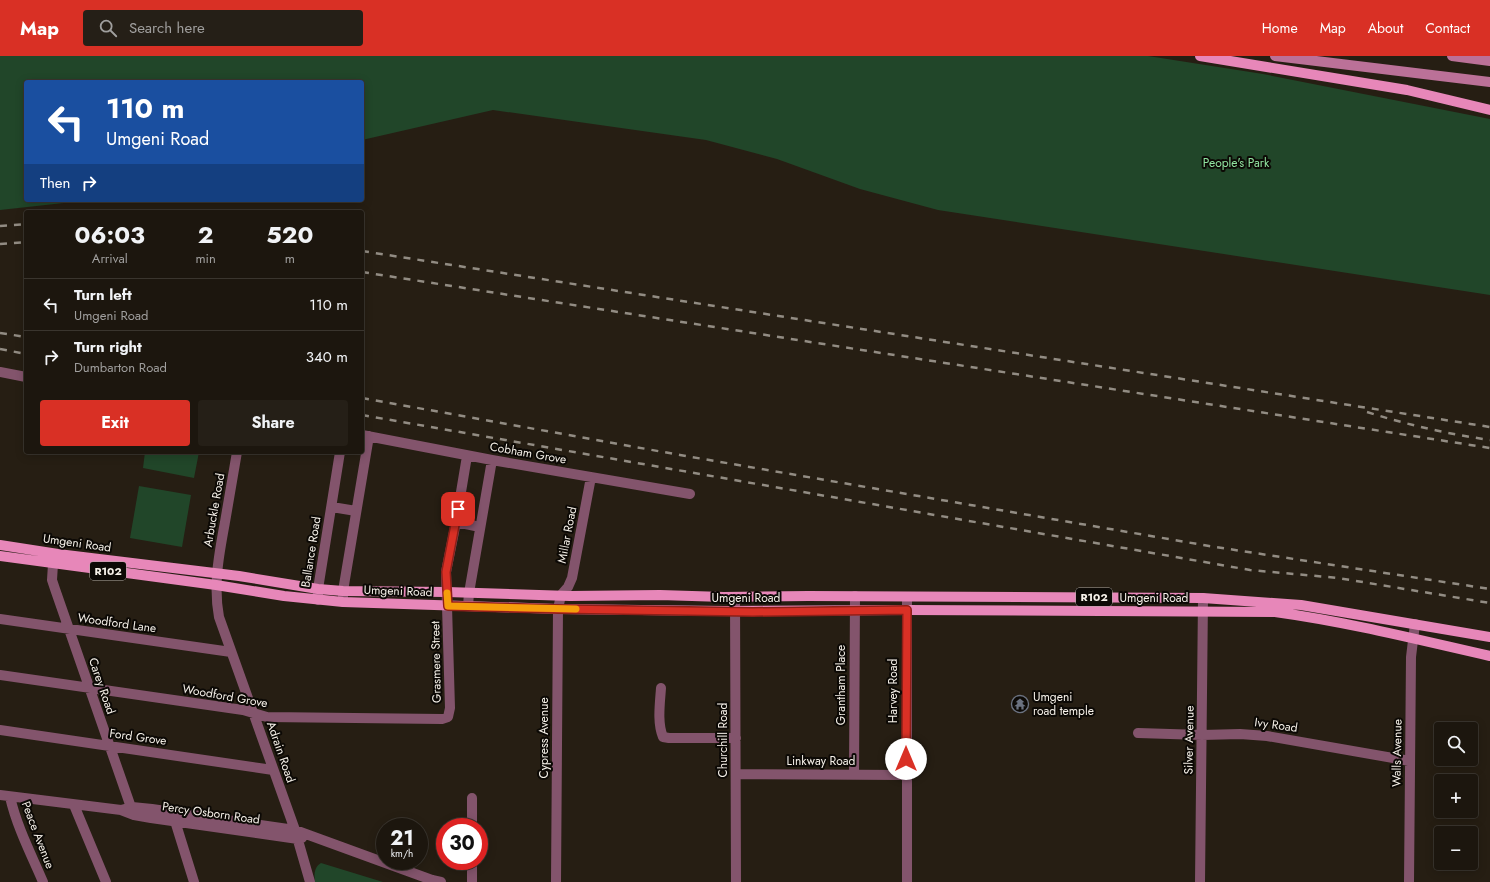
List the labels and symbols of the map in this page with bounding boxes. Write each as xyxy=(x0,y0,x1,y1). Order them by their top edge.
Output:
park label: People's Park xyxy=(1203,154,1270,172)
street label: Cobham Grove xyxy=(488,437,568,469)
street label: Arbuckle Road xyxy=(199,472,229,548)
pin xyxy=(441,492,475,526)
street label: Millar Road xyxy=(553,505,581,565)
street label: Ballance Road xyxy=(297,515,325,589)
street label: Umgeni Road xyxy=(42,529,112,557)
road number: R102 xyxy=(90,562,126,580)
street label: Umgeni Road xyxy=(363,581,433,601)
road number: R102 xyxy=(1076,588,1112,606)
street label: Umgeni Road xyxy=(712,589,780,607)
street label: Umgeni Road xyxy=(1120,589,1188,607)
street label: Woodford Lane xyxy=(77,609,157,637)
street label: Grasmere Street xyxy=(426,621,446,703)
street label: Grantham Place xyxy=(832,645,850,725)
street label: Carey Road xyxy=(84,655,120,717)
street label: Harvey Road xyxy=(884,659,902,723)
street label: Woodford Grove xyxy=(181,680,269,712)
place label: Umgeni road temple xyxy=(1033,688,1094,720)
temple icon: Umgeni road temple xyxy=(1010,694,1030,714)
street label: Cypress Avenue xyxy=(535,697,553,779)
street label: Churchill Road xyxy=(714,703,732,777)
street label: Silver Avenue xyxy=(1179,705,1199,775)
street label: Ivy Road xyxy=(1253,713,1299,737)
street label: Adrain Road xyxy=(262,719,300,785)
street label: Walls Avenue xyxy=(1387,719,1407,787)
street label: Ford Grove xyxy=(108,724,168,750)
position arrow xyxy=(885,738,927,780)
street label: Linkway Road xyxy=(787,752,855,770)
street label: Percy Osborn Road xyxy=(161,797,261,829)
street label: Peace Avenue xyxy=(17,799,59,871)
speed limit sign: 30 xyxy=(436,818,488,870)

